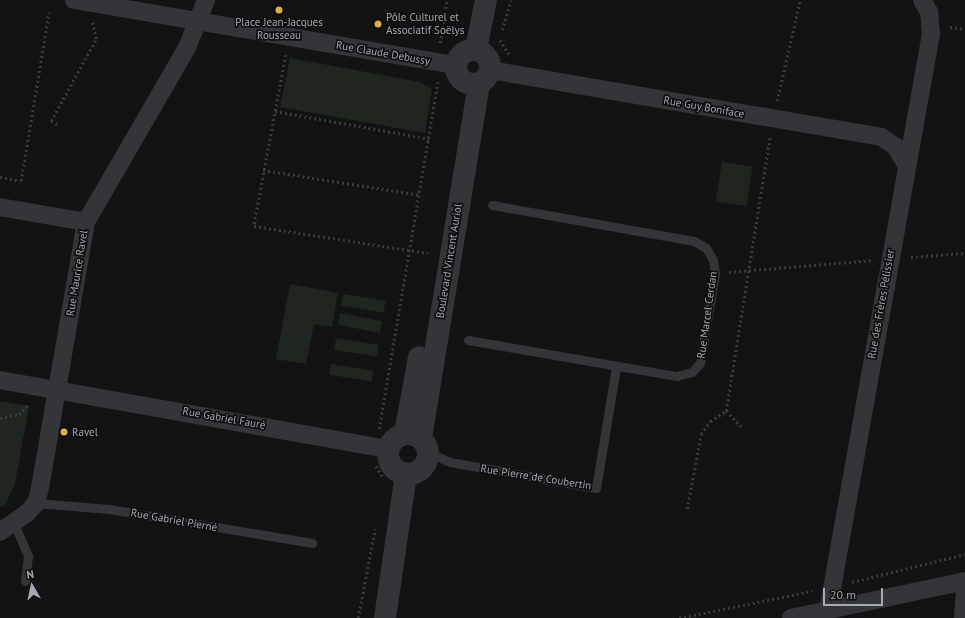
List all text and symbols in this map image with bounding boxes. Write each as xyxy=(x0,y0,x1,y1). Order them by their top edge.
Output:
marker: Place Jean-Jacques Rousseau xyxy=(274,5,284,15)
place label: Pôle Culturel et Associatif Soëlys xyxy=(386,11,464,37)
place label: Place Jean-Jacques Rousseau xyxy=(235,16,323,42)
marker: Pôle Culturel et Associatif Soëlys xyxy=(373,19,383,29)
street label: Rue Claude Debussy xyxy=(335,38,431,68)
street label: Rue Guy Boniface xyxy=(662,93,746,121)
street label: Boulevard Vincent Auriol xyxy=(433,202,465,320)
street label: Rue Maurice Ravel xyxy=(64,229,90,317)
street label: Rue des Frères Pélissier xyxy=(865,248,897,360)
street label: Rue Marcel Cerdan xyxy=(694,271,720,359)
street label: Rue Gabriel Fauré xyxy=(182,404,266,432)
place label: Ravel xyxy=(72,425,98,439)
marker: Ravel xyxy=(59,427,69,437)
street label: Rue Pierre de Coubertin xyxy=(480,462,592,492)
street label: Rue Gabriel Pierné xyxy=(130,506,218,534)
north arrow xyxy=(12,566,52,606)
text: N xyxy=(25,567,35,582)
scale bar xyxy=(825,580,885,606)
text: 20 m xyxy=(830,587,856,602)

